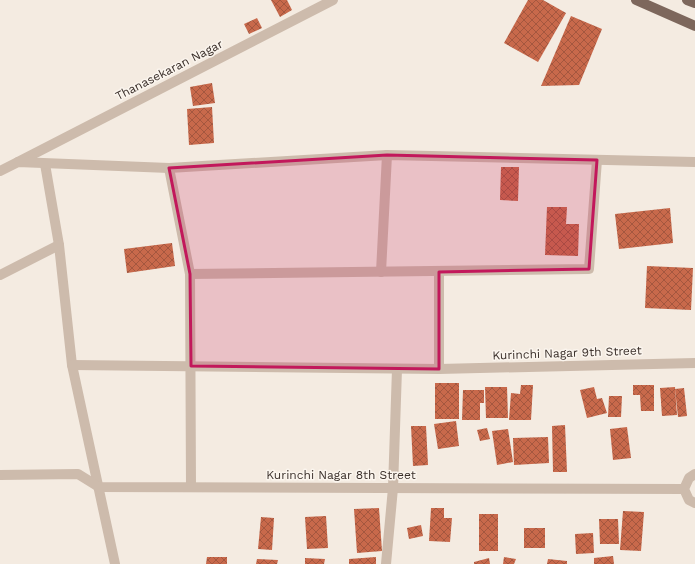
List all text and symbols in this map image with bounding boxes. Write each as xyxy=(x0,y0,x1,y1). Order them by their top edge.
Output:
street label: Thanasekaran Nagar xyxy=(113,37,225,103)
street label: Kurinchi Nagar 9th Street xyxy=(492,343,642,363)
street label: Kurinchi Nagar 8th Street xyxy=(266,468,416,482)

